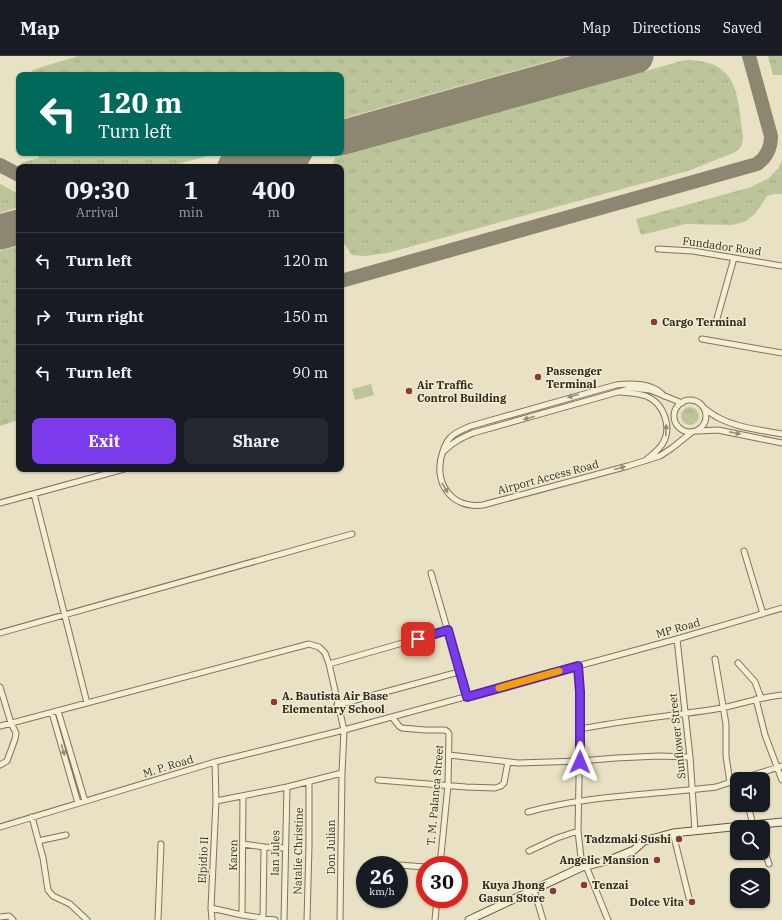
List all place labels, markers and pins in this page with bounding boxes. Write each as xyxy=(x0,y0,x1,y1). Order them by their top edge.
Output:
place label: Cargo Terminal xyxy=(662,315,747,329)
marker: Cargo Terminal xyxy=(649,317,659,327)
place label: Passenger Terminal xyxy=(546,364,603,391)
marker: Passenger Terminal xyxy=(533,372,543,382)
place label: Air Traffic Control Building xyxy=(417,378,507,405)
marker: Air Traffic Control Building xyxy=(404,386,414,396)
pin xyxy=(401,622,435,656)
place label: A. Bautista Air Base Elementary School xyxy=(282,689,388,716)
marker: A. Bautista Air Base Elementary School xyxy=(269,697,279,707)
place label: Tadzmaki Sushi xyxy=(584,832,671,846)
marker: Tadzmaki Sushi xyxy=(674,834,684,844)
place label: Angelic Mansion xyxy=(560,853,649,867)
marker: Angelic Mansion xyxy=(652,855,662,865)
place label: Kuya Jhong Gasun Store xyxy=(478,878,546,905)
place label: Tenzai xyxy=(592,878,629,892)
marker: Tenzai xyxy=(579,880,589,890)
marker: Kuya Jhong Gasun Store xyxy=(548,886,558,896)
place label: Dolce Vita xyxy=(630,895,684,909)
marker: Dolce Vita xyxy=(687,897,697,907)

